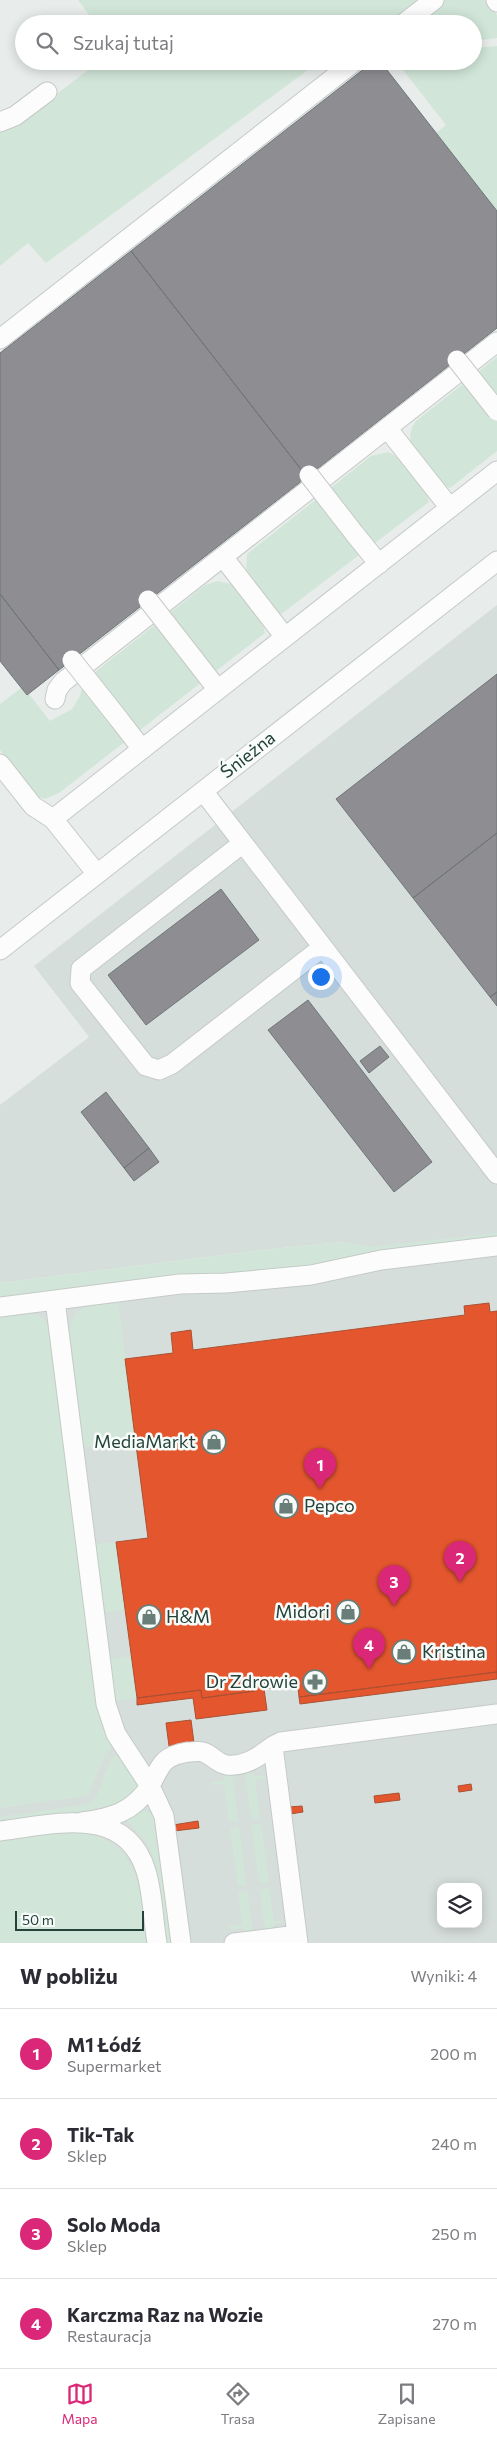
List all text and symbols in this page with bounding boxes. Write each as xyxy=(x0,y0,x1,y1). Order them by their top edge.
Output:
search box xyxy=(15,15,482,70)
icon: search xyxy=(33,29,61,57)
text: Szukaj tutaj xyxy=(73,31,174,54)
street label: Śnieżna xyxy=(216,726,279,782)
your location xyxy=(308,964,334,990)
shop icon: MediaMarkt xyxy=(201,1429,227,1455)
place label: MediaMarkt xyxy=(94,1430,196,1452)
pin: 1 xyxy=(304,1448,336,1489)
shop icon: Pepco xyxy=(273,1493,299,1519)
place label: Pepco xyxy=(304,1494,355,1516)
pin: 2 xyxy=(444,1541,476,1582)
pin: 3 xyxy=(378,1565,410,1606)
shop icon: Midori xyxy=(335,1599,361,1625)
place label: Midori xyxy=(275,1600,330,1622)
shop icon: H&M xyxy=(136,1604,162,1630)
place label: H&M xyxy=(166,1605,210,1627)
pin: 4 xyxy=(353,1628,385,1669)
shop icon: Kristina xyxy=(391,1639,417,1665)
place label: Kristina xyxy=(422,1640,486,1662)
pharmacy icon: Dr Zdrowie xyxy=(302,1669,328,1695)
place label: Dr Zdrowie xyxy=(206,1670,298,1692)
map controls xyxy=(437,1883,482,1928)
button: layers xyxy=(437,1883,482,1928)
scale bar xyxy=(15,1908,144,1931)
text: 50 m xyxy=(22,1911,54,1928)
text: W pobliżu xyxy=(20,1963,118,1988)
text: Wyniki: 4 xyxy=(410,1966,477,1985)
text: M1 Łódź xyxy=(67,2033,141,2056)
text: 1 xyxy=(32,2044,40,2063)
text: 200 m xyxy=(430,2044,477,2063)
text: Supermarket xyxy=(67,2056,162,2075)
text: Tik-Tak xyxy=(67,2123,134,2146)
text: 2 xyxy=(31,2134,41,2153)
text: 240 m xyxy=(431,2134,477,2153)
text: Sklep xyxy=(67,2146,107,2165)
text: Solo Moda xyxy=(67,2213,161,2236)
text: 3 xyxy=(31,2224,41,2243)
text: 250 m xyxy=(431,2224,477,2243)
text: Sklep xyxy=(67,2236,107,2255)
text: Karczma Raz na Wozie xyxy=(67,2303,263,2326)
text: 4 xyxy=(31,2314,41,2333)
text: 270 m xyxy=(432,2314,477,2333)
text: Restauracja xyxy=(67,2326,152,2345)
tab: Mapa xyxy=(61,2380,98,2427)
tab: Trasa xyxy=(221,2380,255,2427)
tab: Zapisane xyxy=(378,2380,436,2427)

